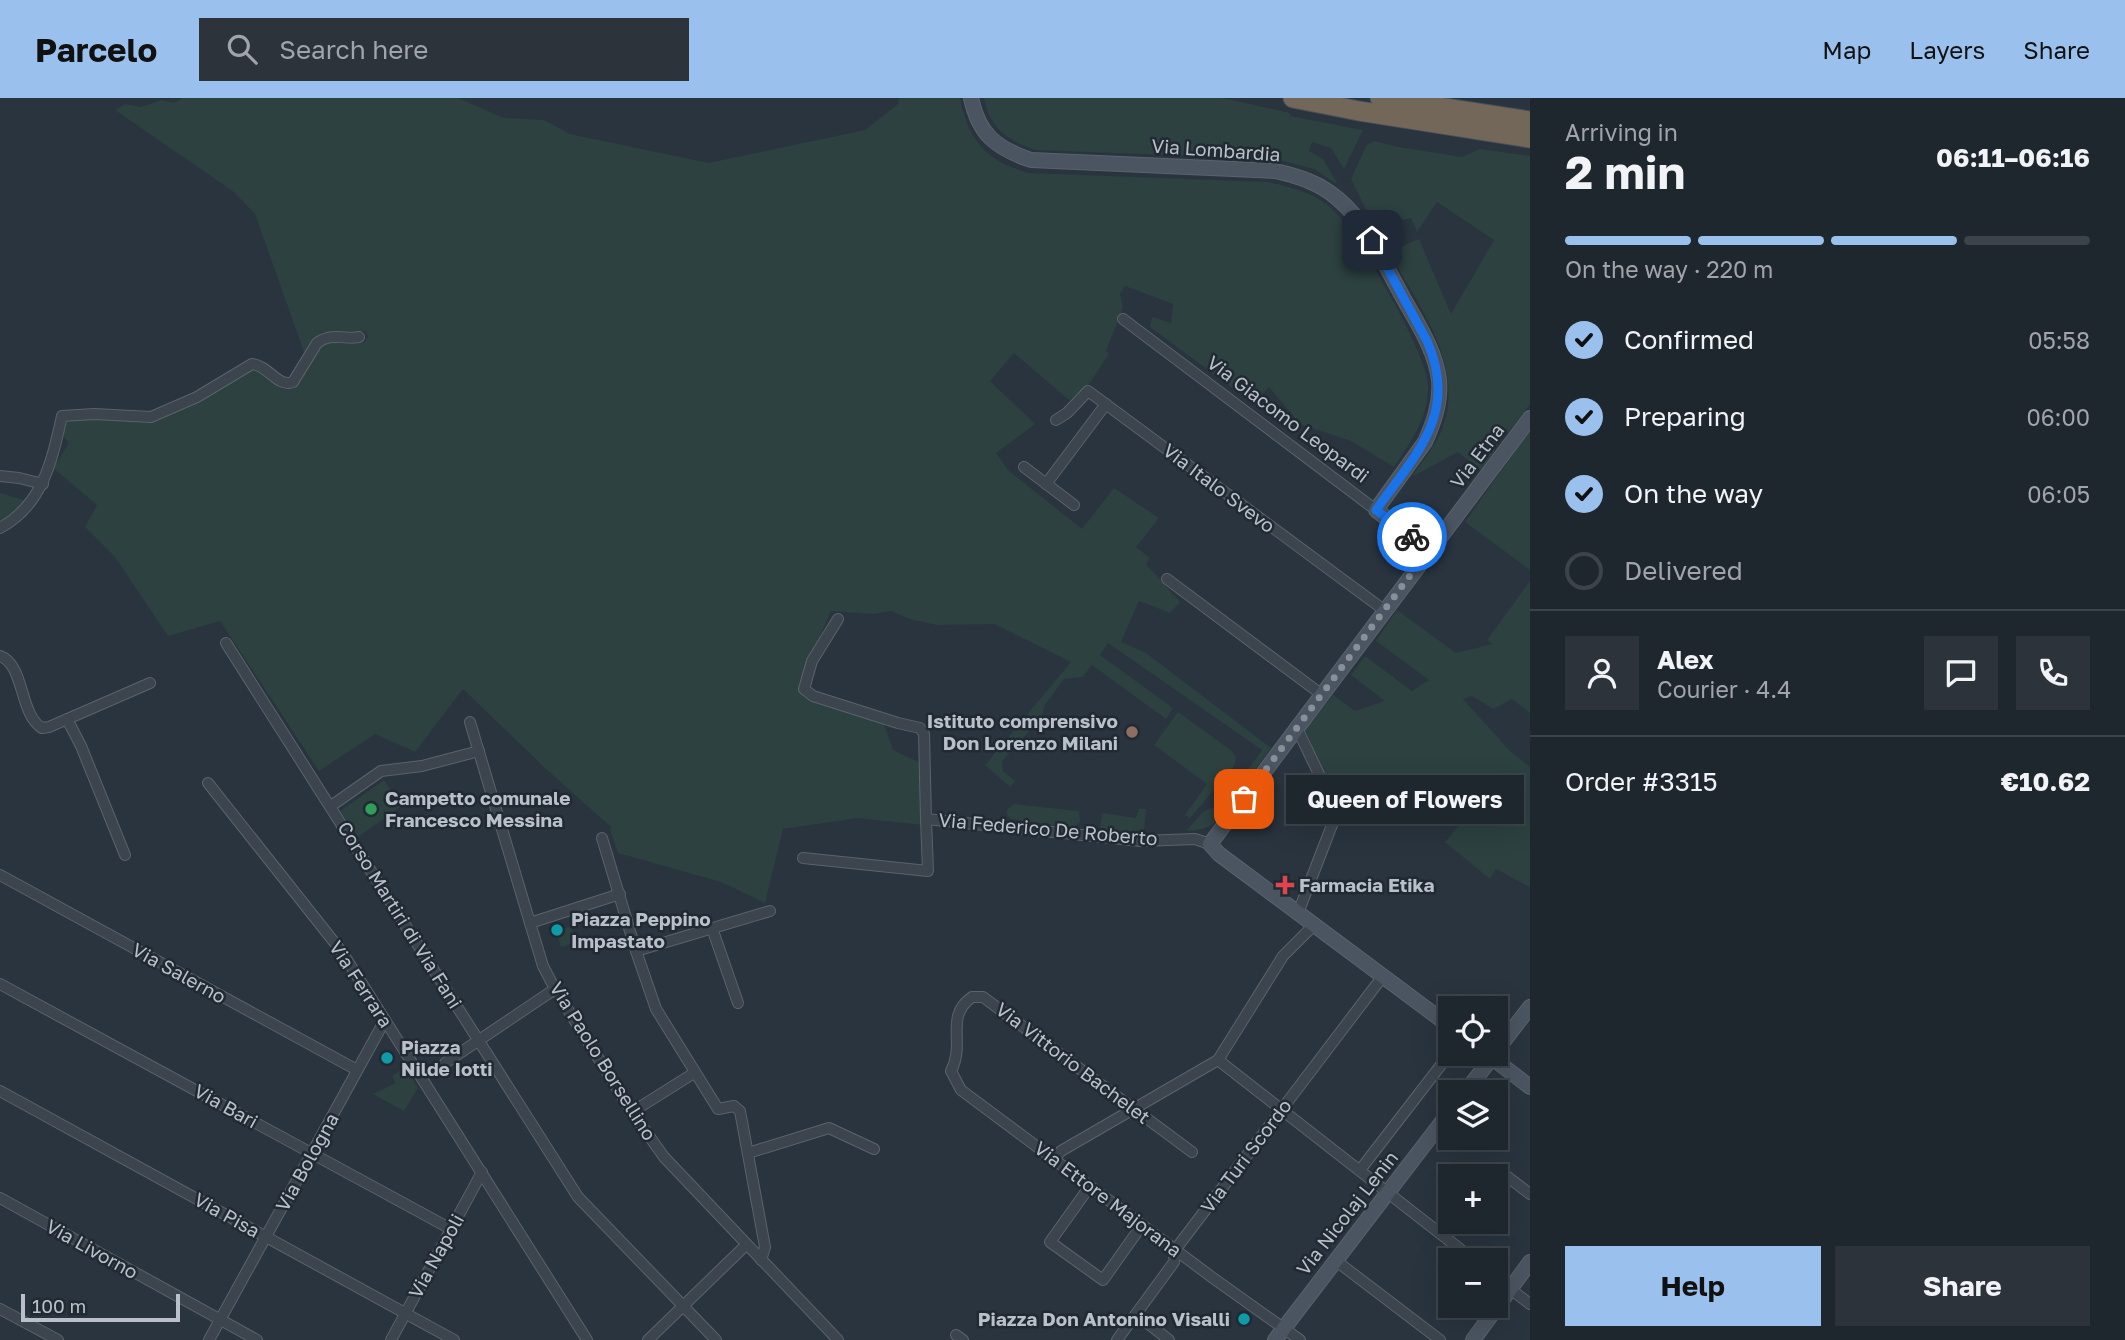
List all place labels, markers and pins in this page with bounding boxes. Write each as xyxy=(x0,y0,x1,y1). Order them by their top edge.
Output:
pin xyxy=(1342,210,1402,270)
place label: Istituto comprensivo Don Lorenzo Milani xyxy=(927,709,1118,754)
marker: Istituto comprensivo Don Lorenzo Milani xyxy=(1124,724,1140,740)
pin xyxy=(1214,769,1274,829)
callout: Queen of Flowers xyxy=(1286,774,1524,824)
place label: Campetto comunale Francesco Messina xyxy=(385,786,570,831)
marker: Campetto comunale Francesco Messina xyxy=(363,801,379,817)
place label: Farmacia Etika xyxy=(1299,873,1434,896)
marker: Farmacia Etika xyxy=(1277,877,1293,893)
place label: Piazza Peppino Impastato xyxy=(571,907,711,952)
marker: Piazza Peppino Impastato xyxy=(549,922,565,938)
place label: Piazza Nilde Iotti xyxy=(401,1035,493,1080)
marker: Piazza Nilde Iotti xyxy=(379,1050,395,1066)
place label: Piazza Don Antonino Visalli xyxy=(978,1307,1230,1330)
marker: Piazza Don Antonino Visalli xyxy=(1236,1311,1252,1327)

